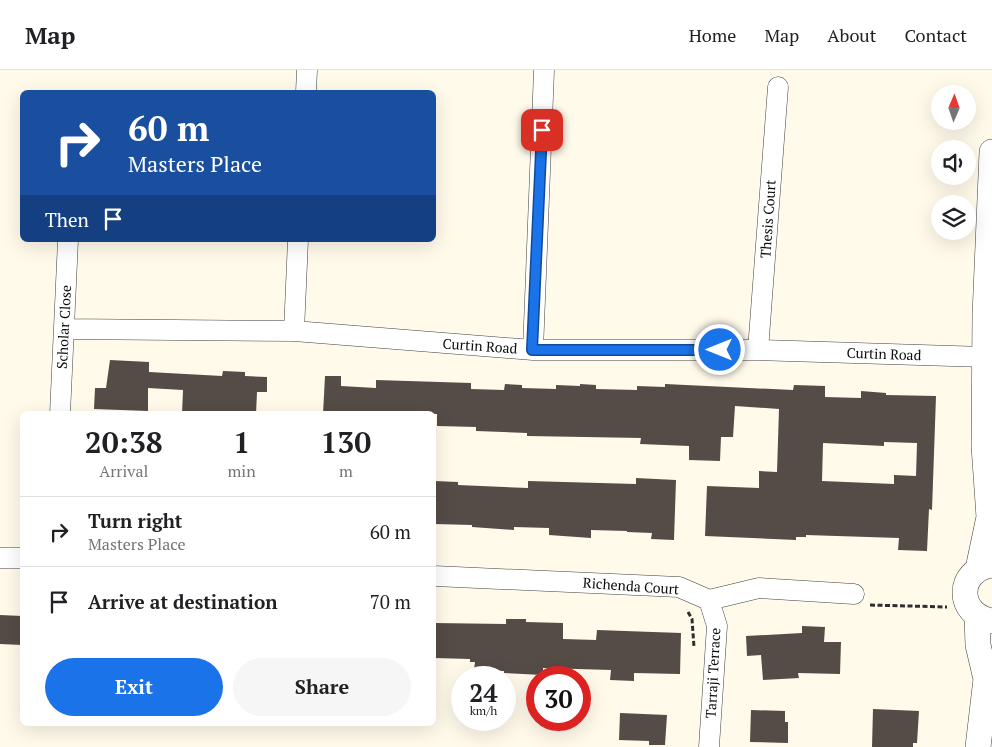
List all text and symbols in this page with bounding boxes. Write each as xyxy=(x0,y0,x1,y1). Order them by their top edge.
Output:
text: Map xyxy=(25,19,75,51)
text: Home xyxy=(689,23,736,47)
text: Map xyxy=(764,23,799,47)
text: About xyxy=(827,23,876,47)
text: Contact xyxy=(904,23,967,47)
north arrow xyxy=(931,85,976,130)
map controls xyxy=(931,85,976,240)
text: 60 m xyxy=(128,105,209,151)
pin xyxy=(521,109,563,151)
icon: right xyxy=(45,110,110,175)
icon: arrive xyxy=(528,116,556,144)
button: sound xyxy=(931,140,976,185)
text: Masters Place xyxy=(128,149,262,178)
street label: Thesis Court xyxy=(755,178,780,259)
button: layers xyxy=(931,195,976,240)
icon: arrive xyxy=(99,205,127,233)
text: Then xyxy=(45,207,89,232)
street label: Scholar Close xyxy=(52,284,75,369)
position arrow xyxy=(693,323,745,375)
street label: Curtin Road xyxy=(442,333,518,358)
street label: Curtin Road xyxy=(846,343,922,364)
text: 20:38 xyxy=(85,422,163,462)
text: 1 xyxy=(233,422,250,462)
text: 130 xyxy=(320,422,371,462)
text: Arrival xyxy=(99,460,148,482)
text: min xyxy=(228,460,256,482)
text: m xyxy=(339,460,353,482)
text: Turn right xyxy=(88,508,182,533)
icon: right xyxy=(45,518,73,546)
text: 60 m xyxy=(370,519,411,544)
text: Masters Place xyxy=(88,533,185,555)
street label: Richenda Court xyxy=(582,573,681,598)
icon: arrive xyxy=(45,588,73,616)
text: Arrive at destination xyxy=(88,589,277,614)
text: 70 m xyxy=(370,589,411,614)
street label: Tarraji Terrace xyxy=(701,627,724,719)
button: Exit xyxy=(45,658,223,716)
button: Share xyxy=(233,658,411,716)
speed limit sign: 30 xyxy=(526,666,591,731)
text: 24 xyxy=(469,676,498,709)
text: km/h xyxy=(470,703,497,718)

